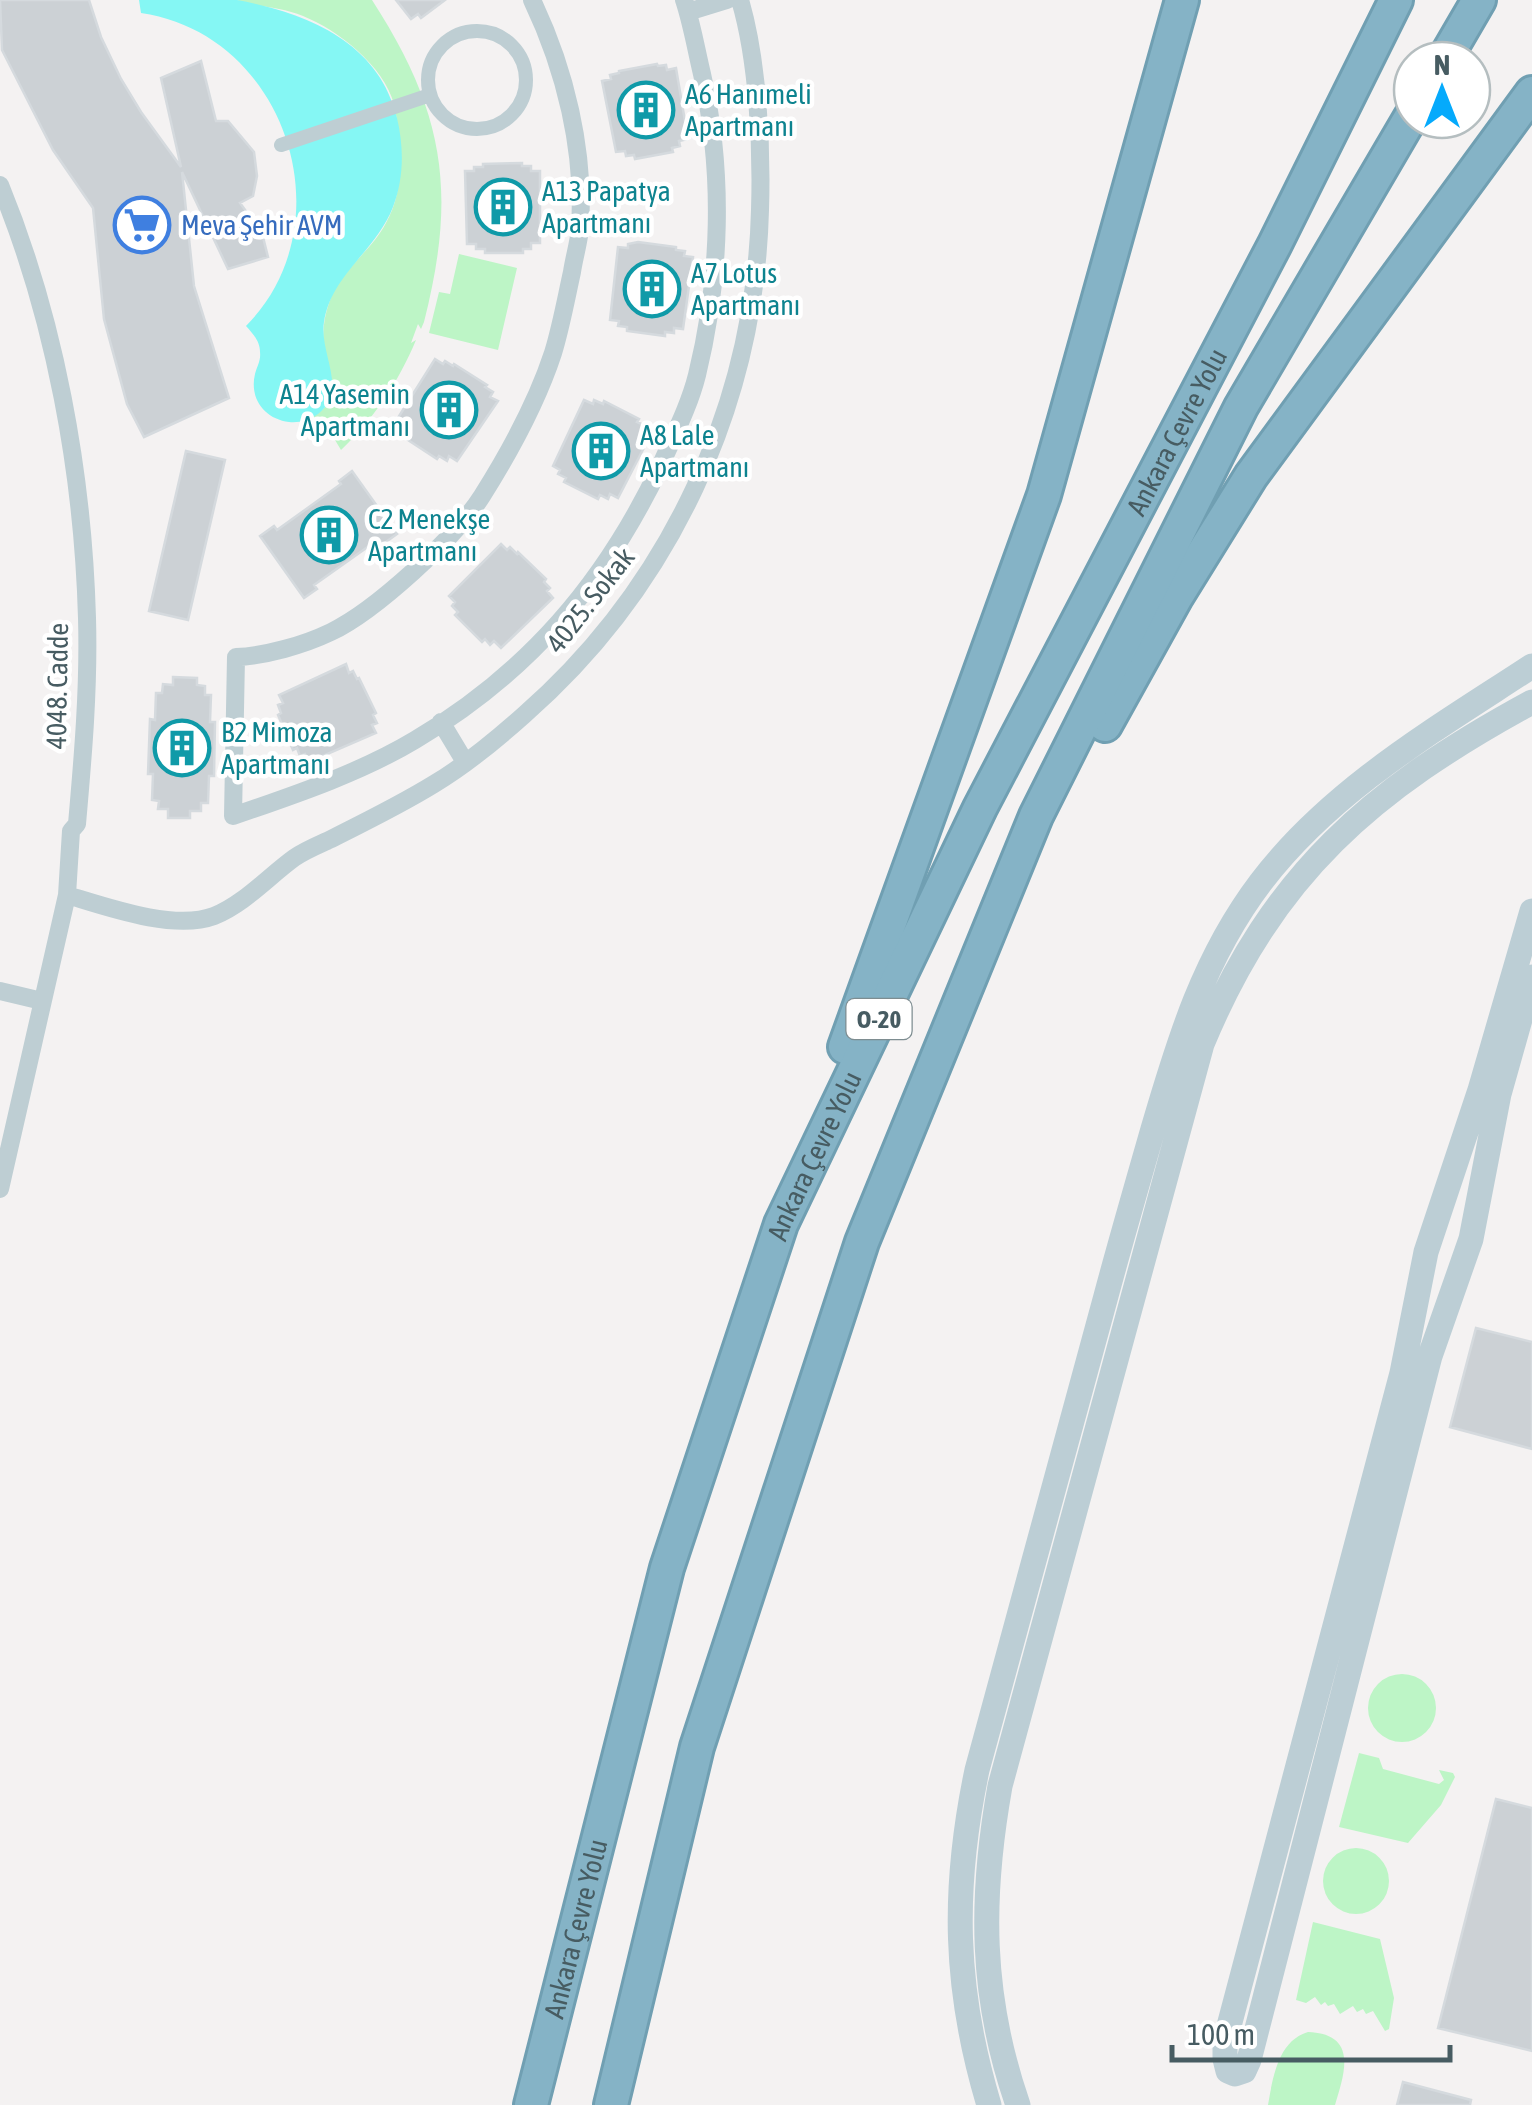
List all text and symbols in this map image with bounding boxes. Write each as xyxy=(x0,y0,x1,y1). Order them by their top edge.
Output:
north arrow xyxy=(1392,40,1492,140)
text: N xyxy=(1434,49,1450,81)
place label: A6 Hanımeli Apartmanı xyxy=(685,78,812,142)
building icon: A6 Hanımeli Apartmanı xyxy=(616,80,676,140)
place label: A13 Papatya Apartmanı xyxy=(542,175,671,239)
building icon: A13 Papatya Apartmanı xyxy=(473,177,533,237)
supermarket icon: Meva Şehir AVM xyxy=(112,195,172,255)
place label: Meva Şehir AVM xyxy=(181,209,343,241)
place label: A7 Lotus Apartmanı xyxy=(691,257,800,321)
building icon: A7 Lotus Apartmanı xyxy=(622,259,682,319)
street label: Ankara Çevre Yolu xyxy=(1120,343,1233,521)
place label: A14 Yasemin Apartmanı xyxy=(280,378,410,442)
building icon: A14 Yasemin Apartmanı xyxy=(419,380,479,440)
place label: A8 Lale Apartmanı xyxy=(640,419,749,483)
building icon: A8 Lale Apartmanı xyxy=(571,421,631,481)
place label: C2 Menekşe Apartmanı xyxy=(368,503,490,567)
building icon: C2 Menekşe Apartmanı xyxy=(299,505,359,565)
street label: 4025. Sokak xyxy=(539,541,641,659)
street label: 4048. Cadde xyxy=(40,623,74,749)
place label: B2 Mimoza Apartmanı xyxy=(221,716,333,780)
building icon: B2 Mimoza Apartmanı xyxy=(152,718,212,778)
road number: O-20 xyxy=(846,999,912,1039)
street label: Ankara Çevre Yolu xyxy=(761,1066,868,1244)
street label: Ankara Çevre Yolu xyxy=(538,1836,614,2021)
scale bar xyxy=(1172,2000,1450,2062)
text: 100 m xyxy=(1187,2017,1255,2051)

